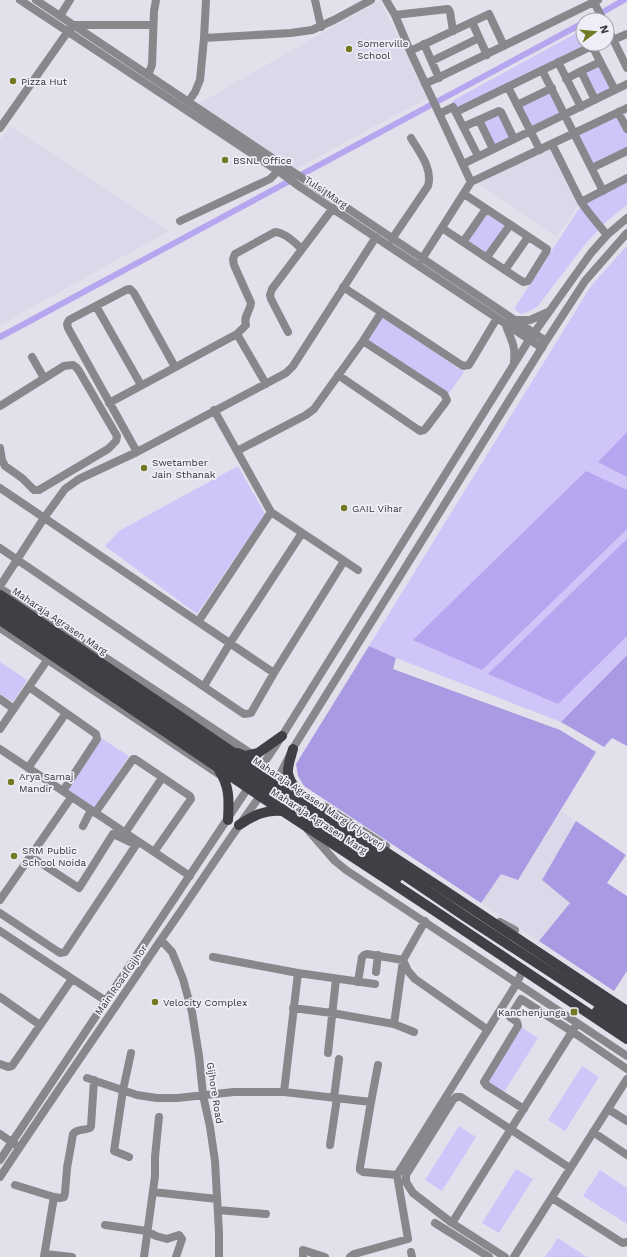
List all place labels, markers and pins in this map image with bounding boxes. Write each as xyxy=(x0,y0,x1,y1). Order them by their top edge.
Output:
place label: Somerville School xyxy=(357,38,409,61)
marker: Somerville School xyxy=(344,44,354,54)
marker: Pizza Hut xyxy=(8,76,18,86)
place label: Pizza Hut xyxy=(21,76,68,87)
marker: BSNL Office xyxy=(220,155,230,165)
place label: BSNL Office xyxy=(233,155,292,166)
place label: Swetamber Jain Sthanak xyxy=(152,457,216,480)
marker: Swetamber Jain Sthanak xyxy=(139,463,149,473)
marker: GAIL Vihar xyxy=(339,503,349,513)
place label: GAIL Vihar xyxy=(352,503,403,514)
place label: Arya Samaj Mandir xyxy=(19,771,73,794)
marker: Arya Samaj Mandir xyxy=(6,777,16,787)
place label: SRM Public School Noida xyxy=(22,845,87,868)
marker: SRM Public School Noida xyxy=(9,851,19,861)
marker: Velocity Complex xyxy=(150,997,160,1007)
place label: Velocity Complex xyxy=(163,997,247,1008)
place label: Kanchenjunga xyxy=(498,1007,566,1018)
marker: Kanchenjunga xyxy=(569,1007,579,1017)

